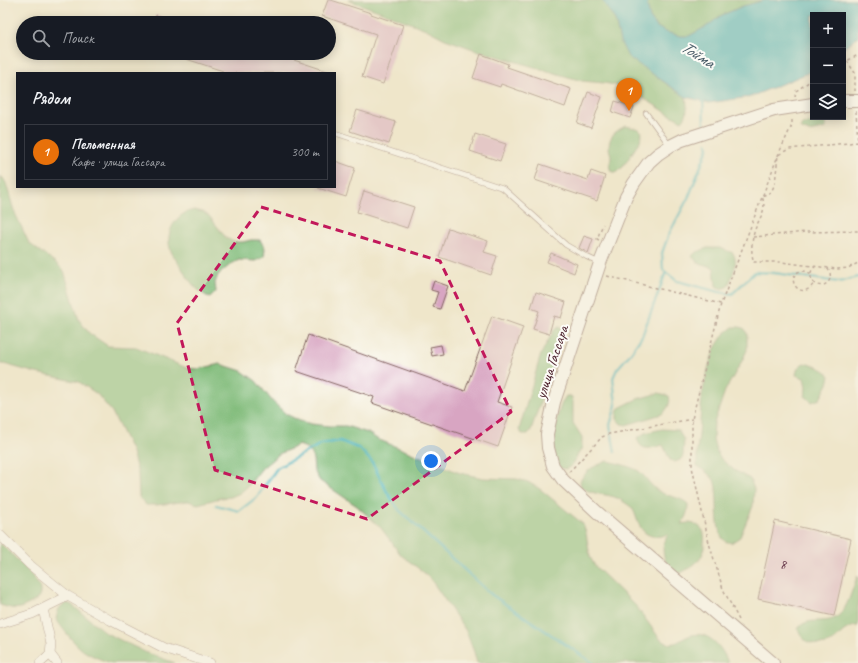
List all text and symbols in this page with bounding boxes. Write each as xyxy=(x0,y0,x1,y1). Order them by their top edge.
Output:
map controls xyxy=(810,12,846,120)
button: + xyxy=(810,12,846,48)
search box xyxy=(16,16,336,60)
icon: search xyxy=(30,27,52,49)
text: Поиск xyxy=(62,29,94,48)
water label: Тойма xyxy=(677,36,720,73)
button: − xyxy=(810,48,846,84)
pin: 1 xyxy=(616,78,642,111)
button: layers xyxy=(810,84,846,120)
text: Рядом xyxy=(32,88,70,109)
text: Пельменная xyxy=(71,135,135,154)
text: 1 xyxy=(43,144,49,160)
text: 300 m xyxy=(291,144,319,160)
text: Кафе · улица Гассара xyxy=(71,154,164,170)
street label: улица Гассара xyxy=(530,322,574,403)
your location xyxy=(421,451,441,471)
house number: 8 xyxy=(780,556,788,573)

